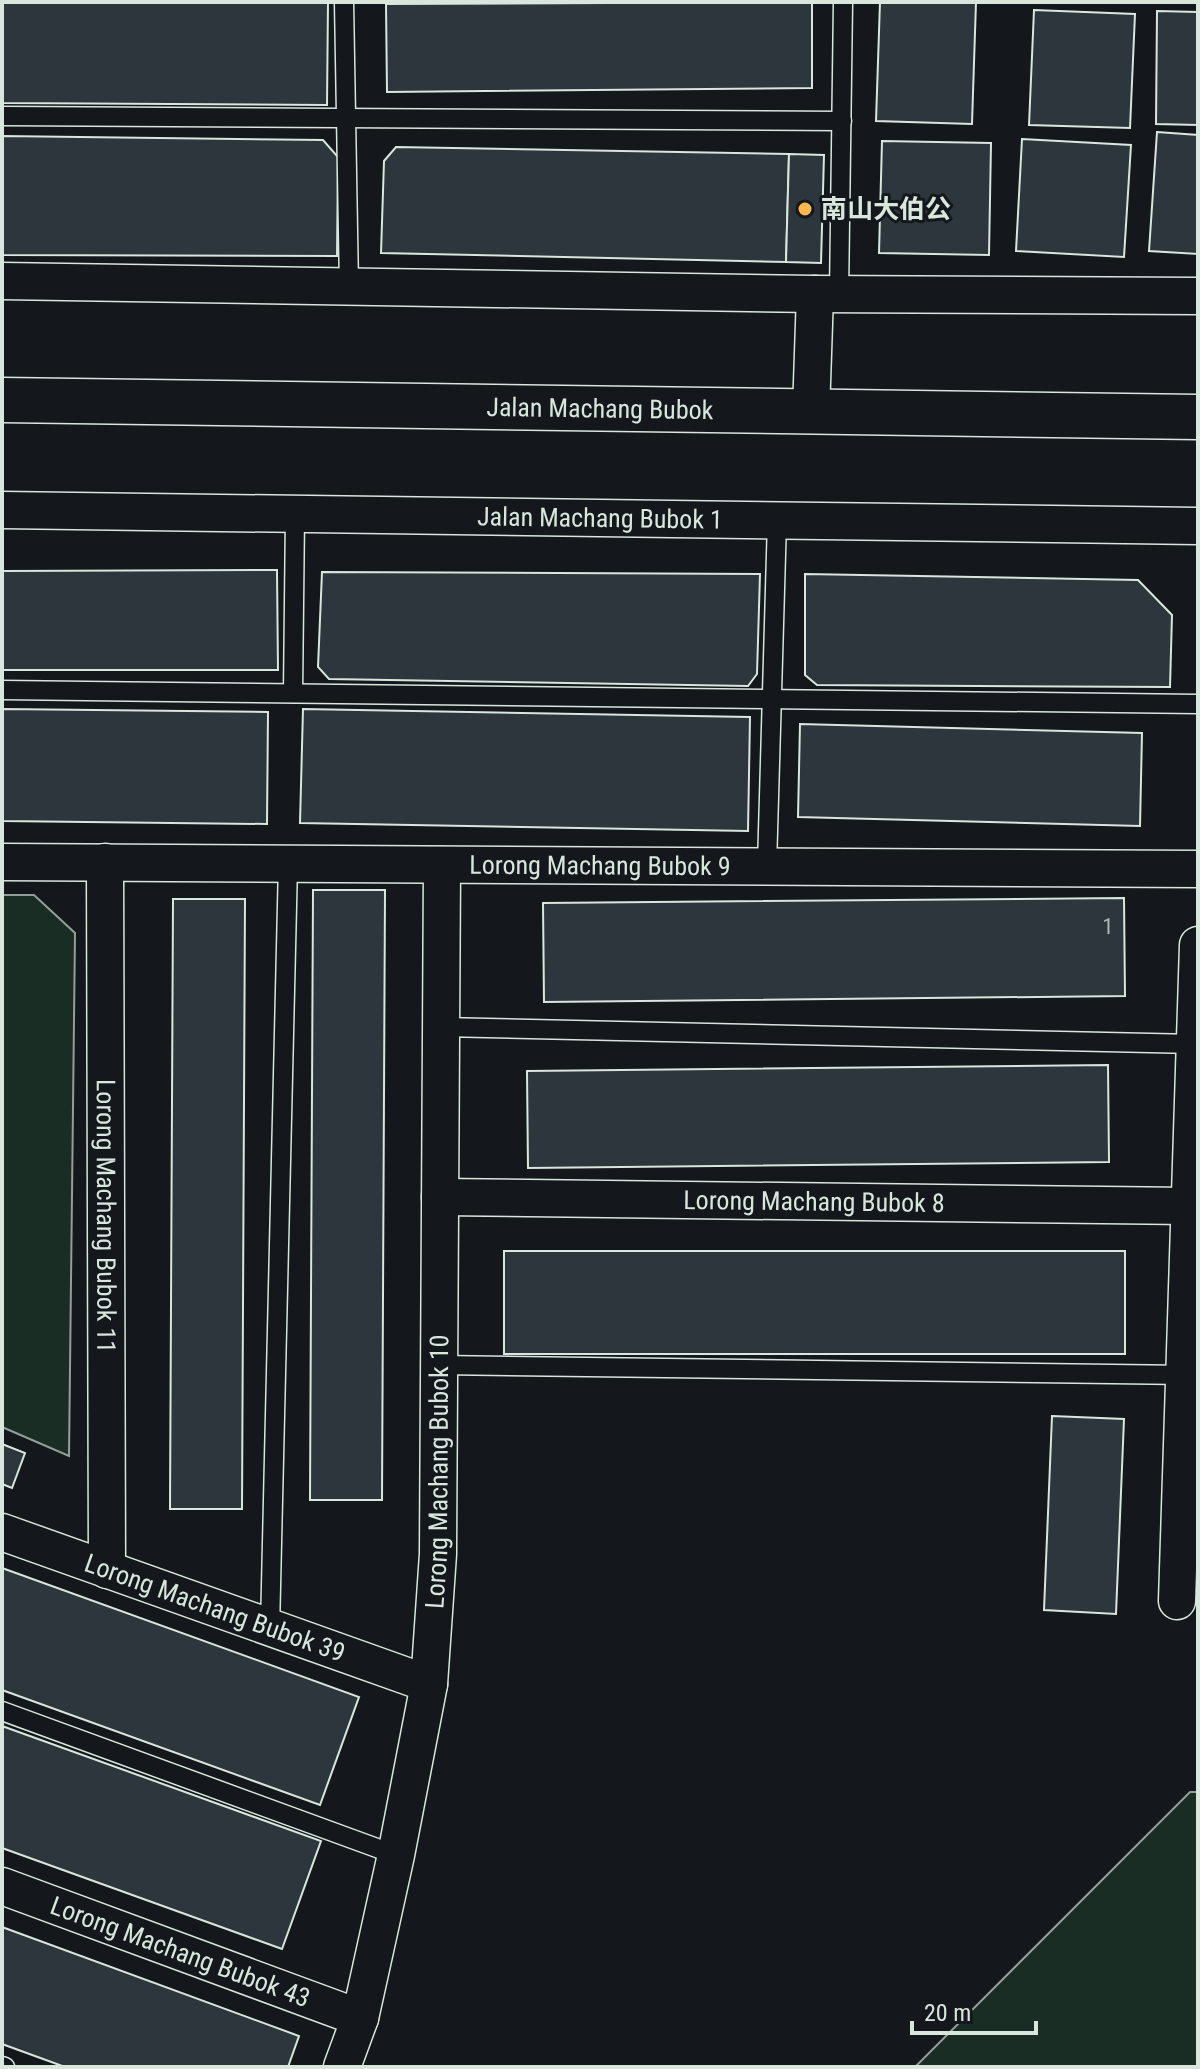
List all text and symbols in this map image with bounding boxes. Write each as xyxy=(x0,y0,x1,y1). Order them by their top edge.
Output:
place label: 南山大伯公 xyxy=(821,194,951,224)
marker: 南山大伯公 xyxy=(796,200,814,218)
street label: Jalan Machang Bubok xyxy=(486,392,714,425)
street label: Jalan Machang Bubok 1 xyxy=(477,501,723,535)
street label: Lorong Machang Bubok 9 xyxy=(469,850,731,881)
house number: 1 xyxy=(1103,914,1113,939)
street label: Lorong Machang Bubok 11 xyxy=(91,1079,121,1353)
street label: Lorong Machang Bubok 8 xyxy=(683,1185,945,1218)
street label: Lorong Machang Bubok 10 xyxy=(419,1334,454,1610)
street label: Lorong Machang Bubok 39 xyxy=(81,1548,349,1668)
street label: Lorong Machang Bubok 43 xyxy=(46,1890,314,2013)
scale bar xyxy=(912,1985,1036,2035)
text: 20 m xyxy=(924,1999,971,2027)

